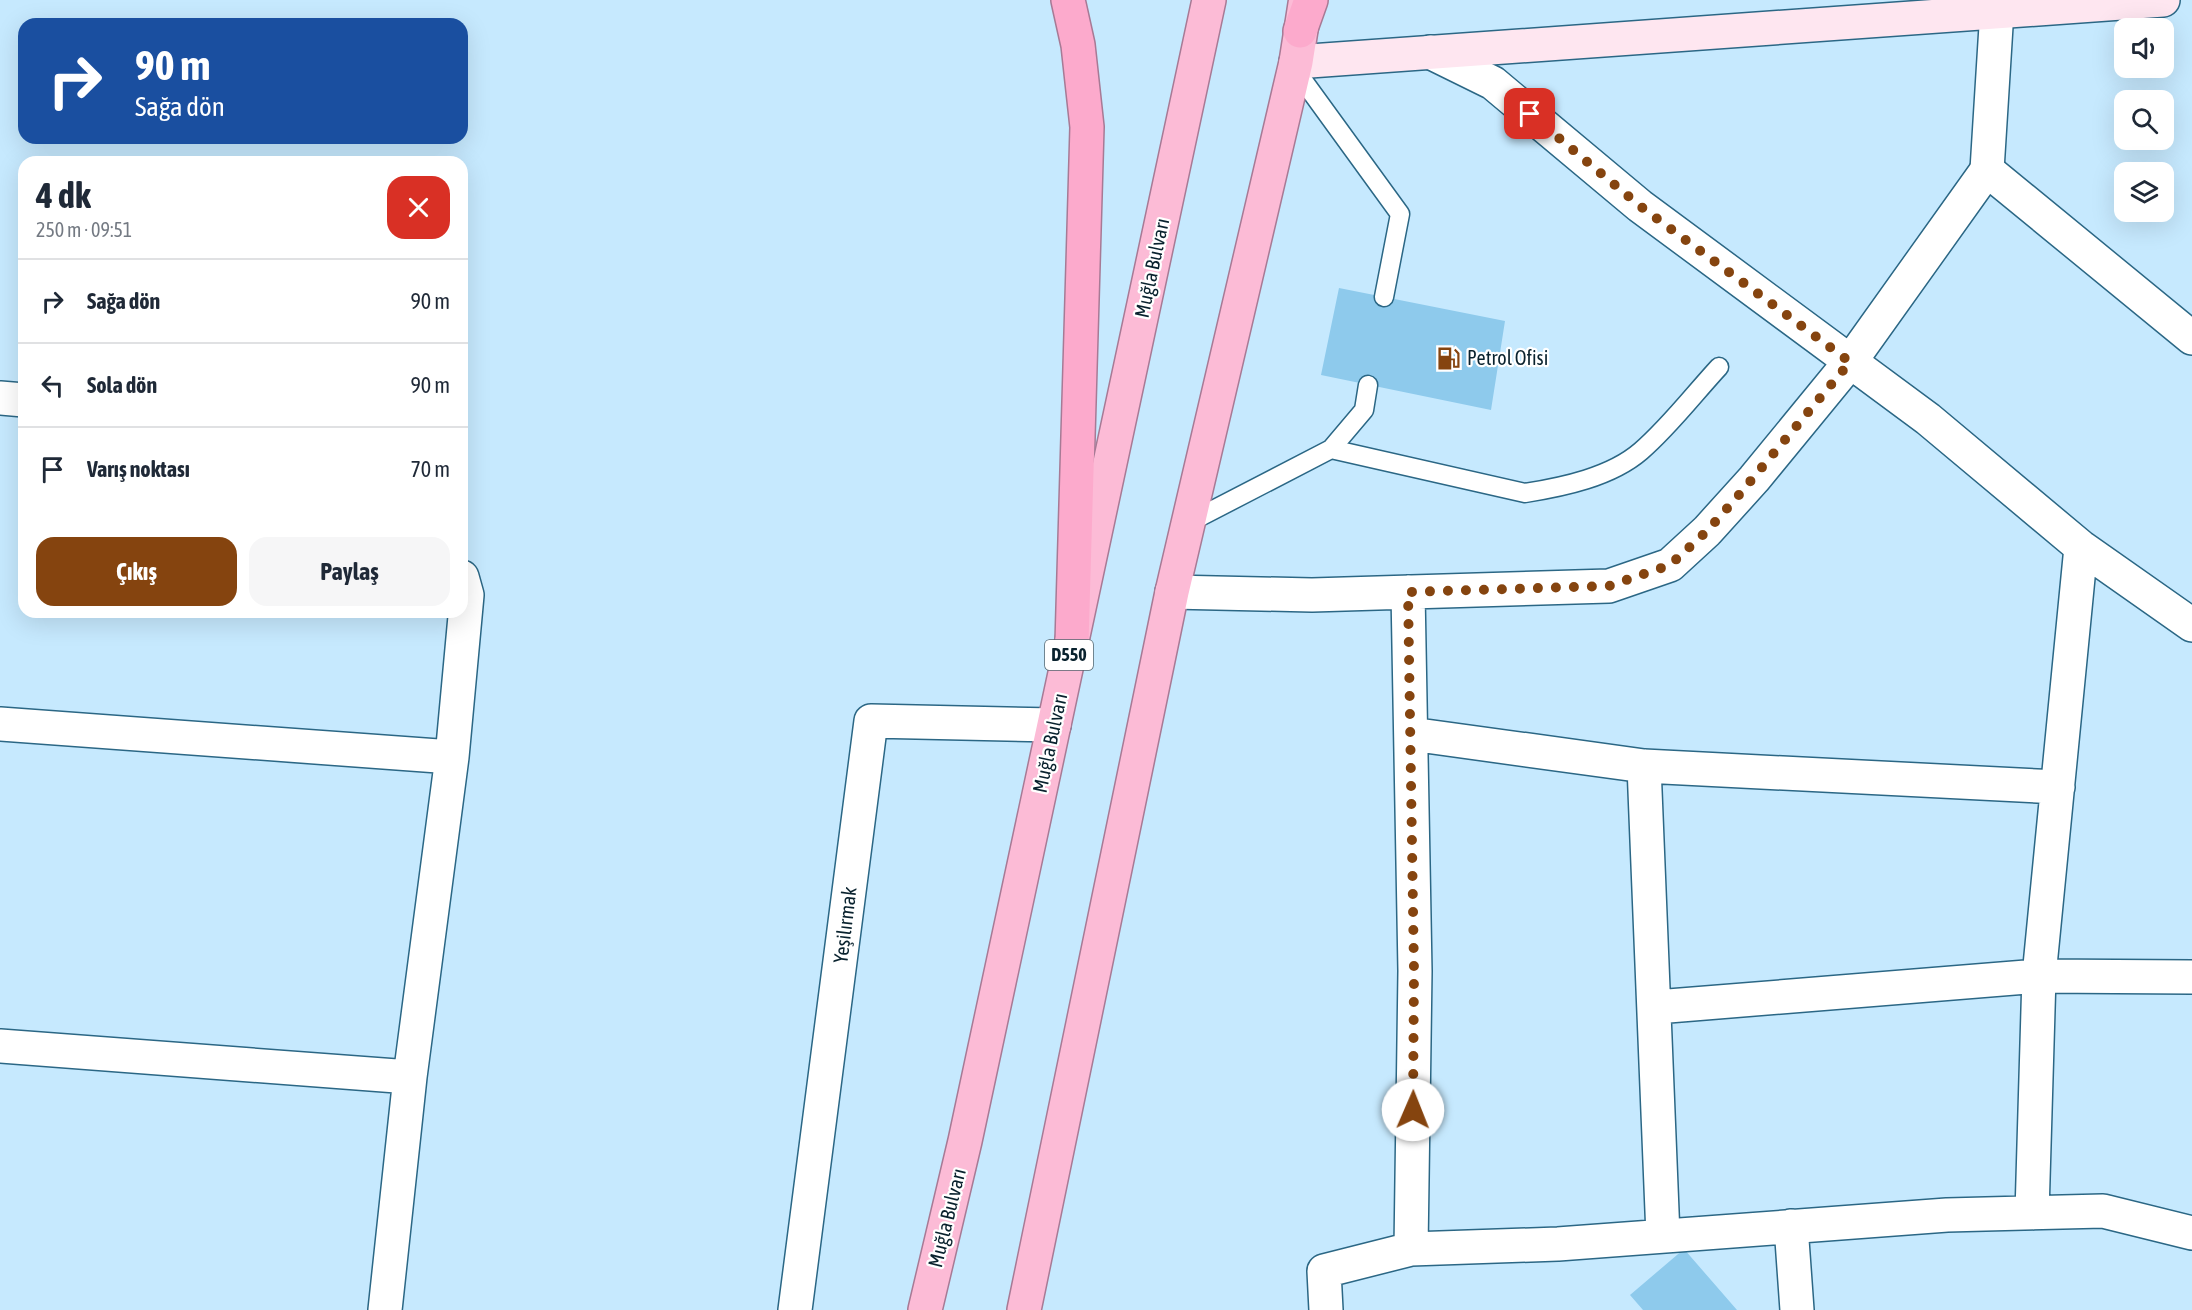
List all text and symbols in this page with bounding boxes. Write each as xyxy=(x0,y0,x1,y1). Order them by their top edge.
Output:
map controls xyxy=(2114,18,2174,222)
button: sound xyxy=(2114,18,2174,78)
text: 90 m xyxy=(135,41,210,89)
icon: right xyxy=(36,42,114,120)
pin xyxy=(1504,88,1555,139)
button: search xyxy=(2114,90,2174,150)
text: Sağa dön xyxy=(135,91,225,122)
icon: arrive xyxy=(1513,97,1546,130)
button: layers xyxy=(2114,162,2174,222)
text: 4 dk xyxy=(36,174,91,216)
button: close xyxy=(387,176,450,239)
street label: Muğla Bulvarı xyxy=(1130,216,1173,320)
text: 250 m · 09:51 xyxy=(36,218,132,241)
icon: right xyxy=(36,285,69,318)
text: Sağa dön xyxy=(87,288,160,314)
text: 90 m xyxy=(410,288,450,314)
fuel station icon: Petrol Ofisi xyxy=(1436,345,1462,371)
place label: Petrol Ofisi xyxy=(1467,346,1548,369)
icon: left xyxy=(36,369,69,402)
text: Sola dön xyxy=(87,372,157,398)
text: 90 m xyxy=(410,372,450,398)
icon: arrive xyxy=(36,453,69,486)
text: Varış noktası xyxy=(87,456,190,482)
text: 70 m xyxy=(410,456,450,482)
button: Çıkış xyxy=(36,537,237,606)
button: Paylaş xyxy=(249,537,450,606)
road number: D550 xyxy=(1045,640,1093,670)
street label: Muğla Bulvarı xyxy=(1028,691,1071,795)
street label: Yeşilırmak xyxy=(828,885,861,964)
position arrow xyxy=(1381,1078,1445,1142)
street label: Muğla Bulvarı xyxy=(923,1166,970,1270)

